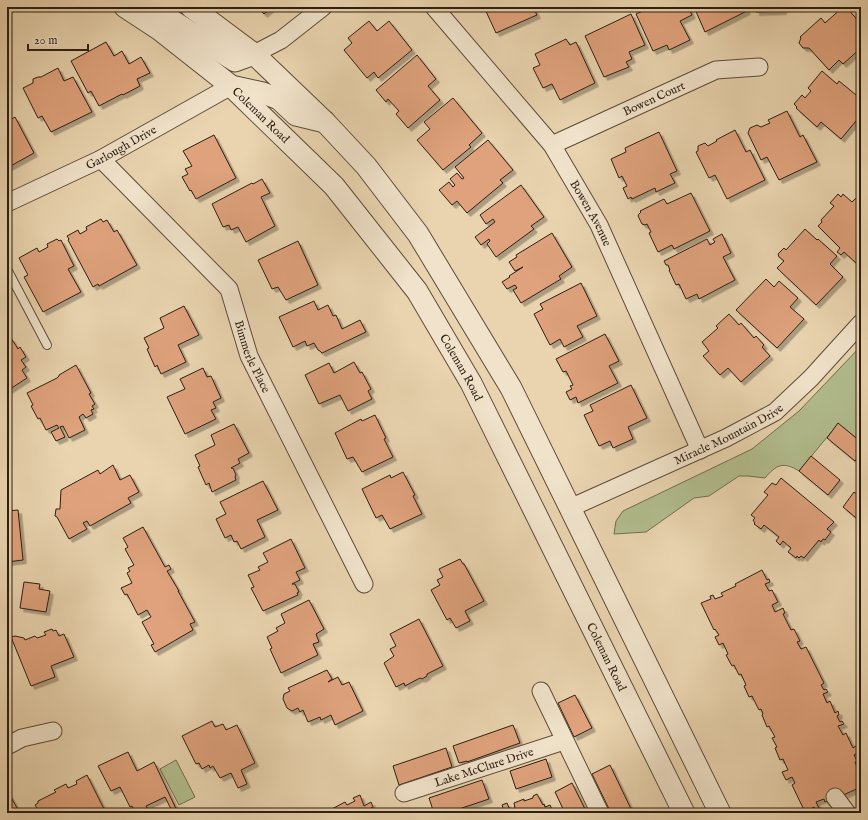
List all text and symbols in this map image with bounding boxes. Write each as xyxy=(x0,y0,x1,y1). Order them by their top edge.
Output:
scale bar xyxy=(28,26,88,52)
text: 20 m xyxy=(34,33,57,48)
street label: Bowen Court xyxy=(621,78,687,119)
street label: Coleman Road xyxy=(229,84,293,147)
street label: Garlough Drive xyxy=(83,122,160,173)
street label: Bowen Avenue xyxy=(567,177,615,249)
street label: Bimmerle Place xyxy=(231,318,274,396)
street label: Coleman Road xyxy=(436,331,486,404)
street label: Miracle Mountain Drive xyxy=(672,400,787,468)
street label: Coleman Road xyxy=(583,620,630,694)
street label: Lake McClure Drive xyxy=(433,744,536,790)

